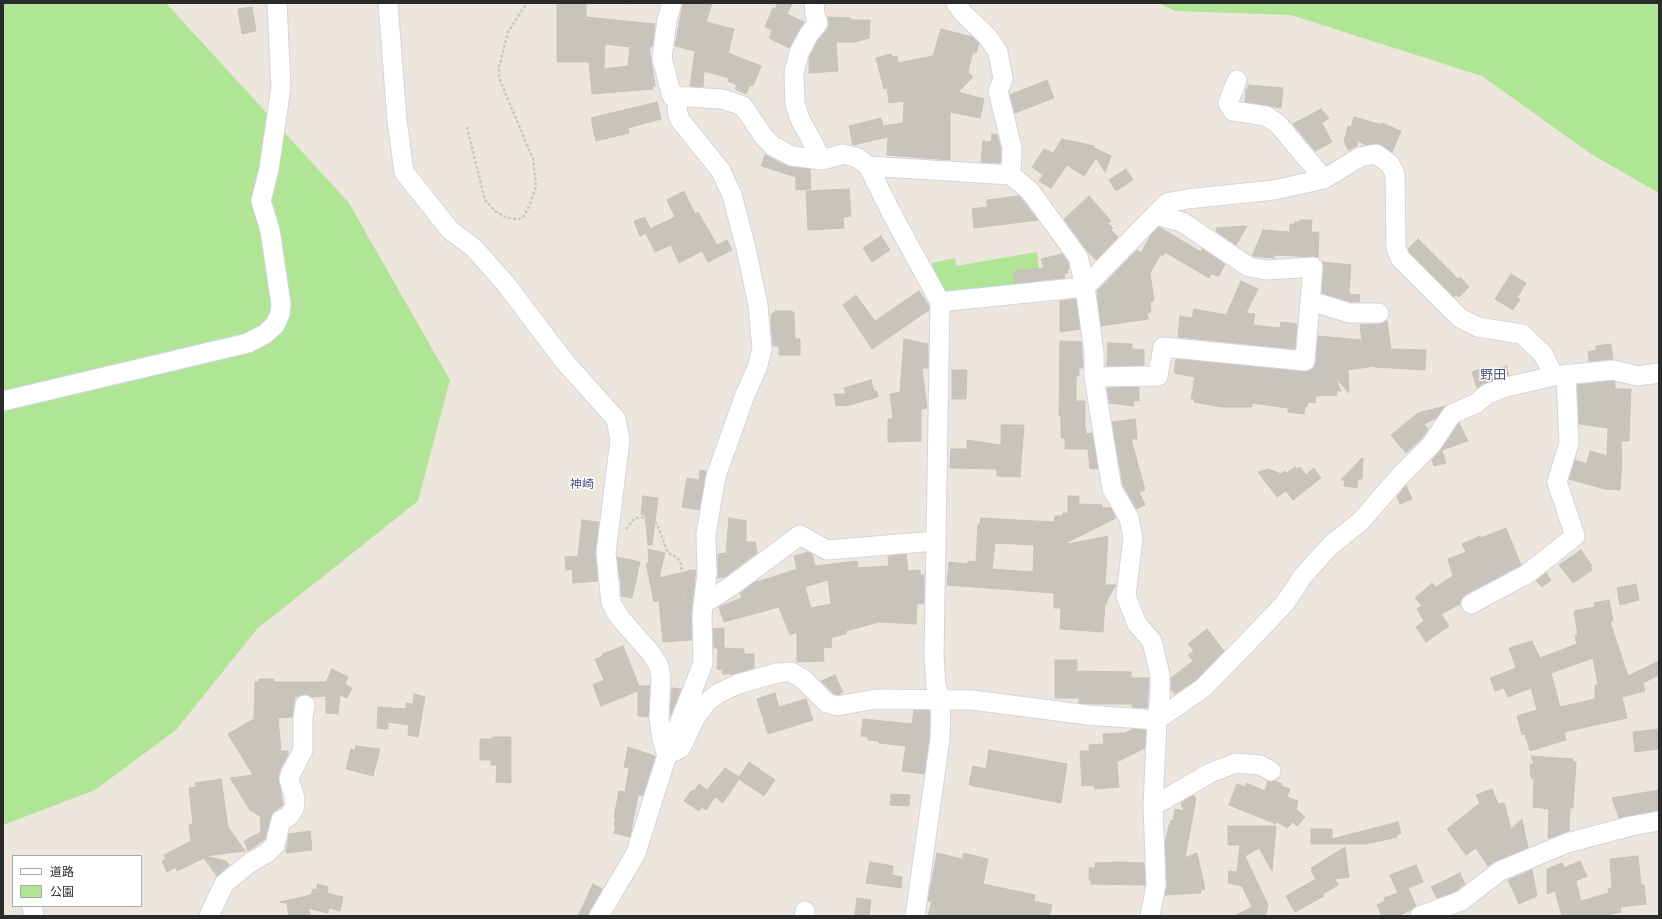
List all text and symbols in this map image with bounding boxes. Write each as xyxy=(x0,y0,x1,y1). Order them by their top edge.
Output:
district label: 野田 xyxy=(1480,368,1506,384)
district label: 神崎 xyxy=(570,478,594,492)
legend xyxy=(12,855,142,907)
text: 道路 xyxy=(50,864,74,880)
text: 公園 xyxy=(50,884,74,900)

